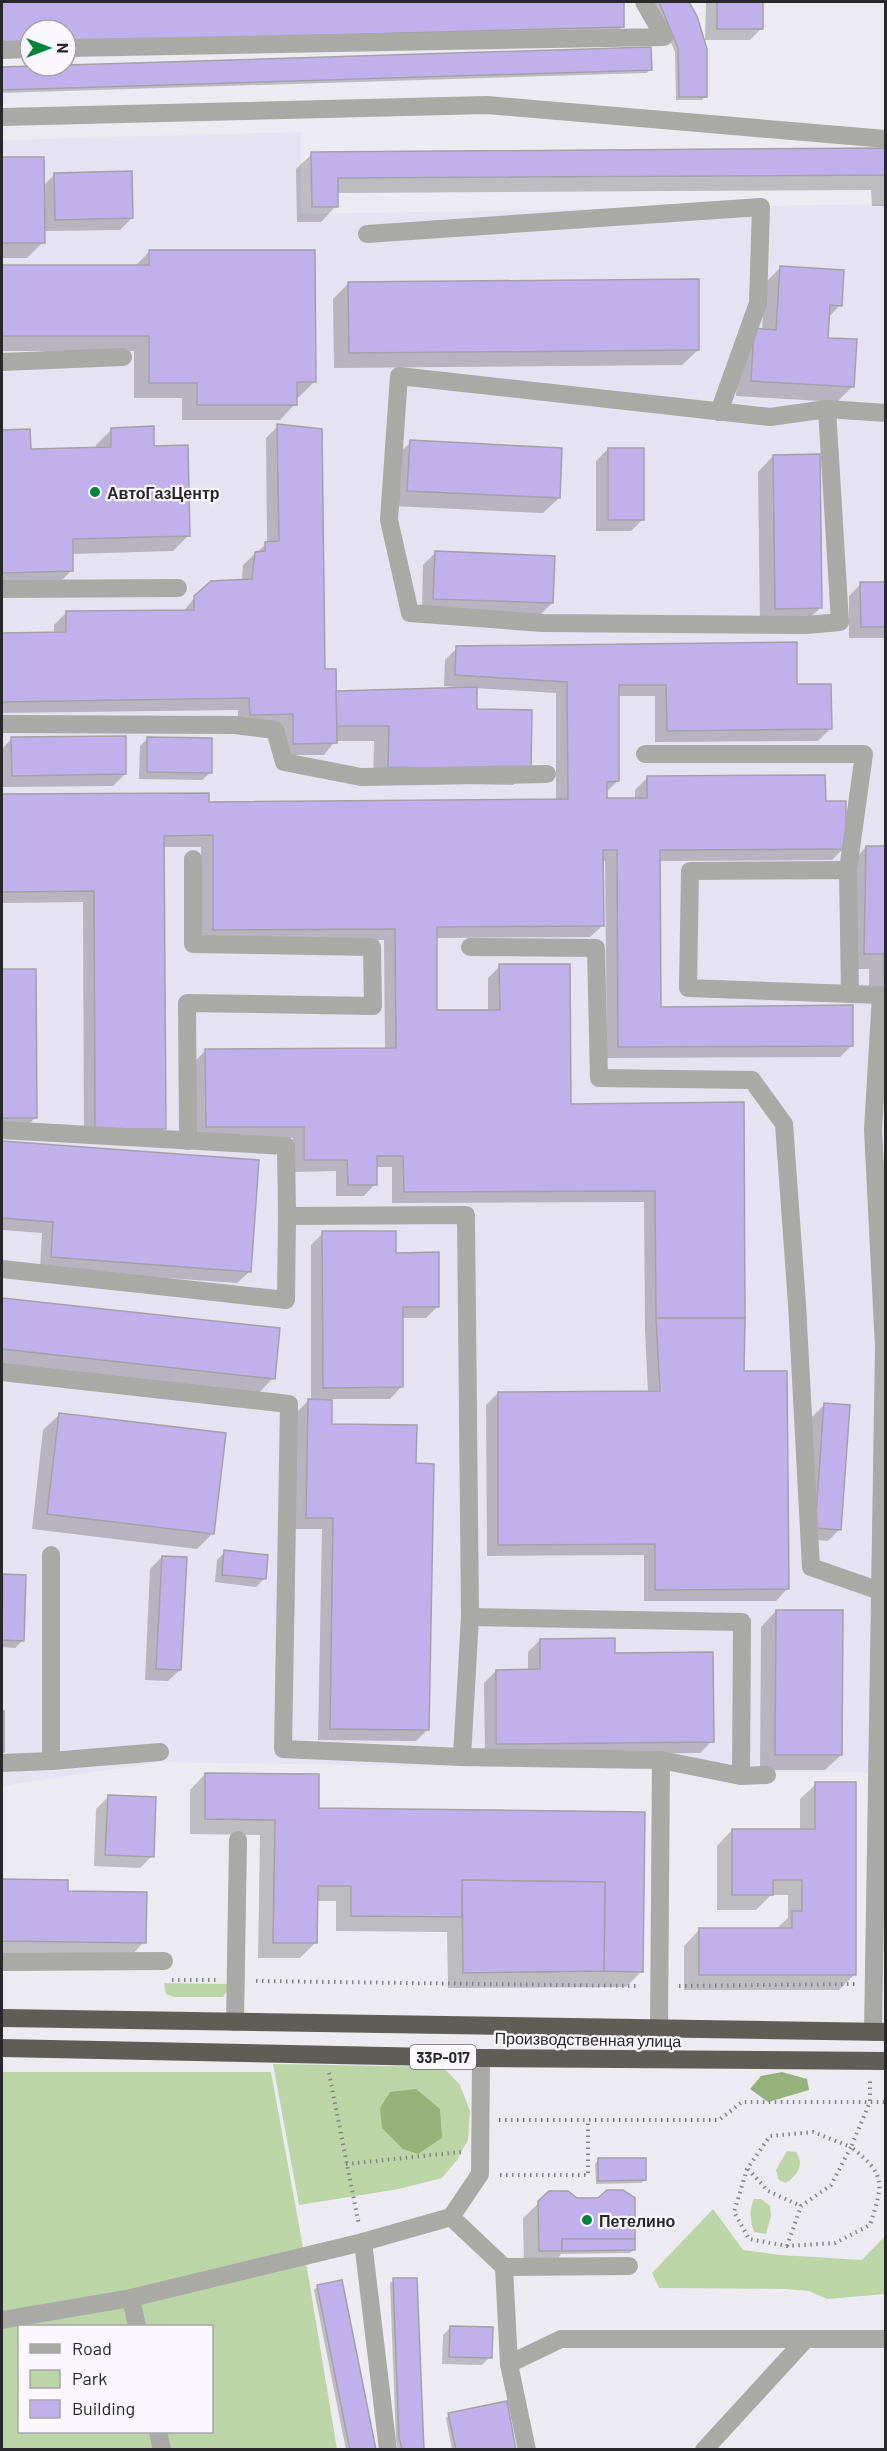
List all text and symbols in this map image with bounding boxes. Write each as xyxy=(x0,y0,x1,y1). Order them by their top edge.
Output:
north arrow xyxy=(18,18,78,78)
text: N xyxy=(54,43,73,53)
place label: АвтоГазЦентр xyxy=(107,483,220,502)
marker: АвтоГазЦентр xyxy=(88,485,102,499)
street label: Производственная улица xyxy=(494,2028,682,2050)
road number: 33Р-017 xyxy=(410,2045,476,2069)
place label: Петелино xyxy=(599,2211,676,2230)
marker: Петелино xyxy=(580,2213,594,2227)
legend xyxy=(18,2325,213,2433)
text: Road xyxy=(72,2337,112,2359)
text: Park xyxy=(72,2367,107,2389)
text: Building xyxy=(72,2397,135,2419)

